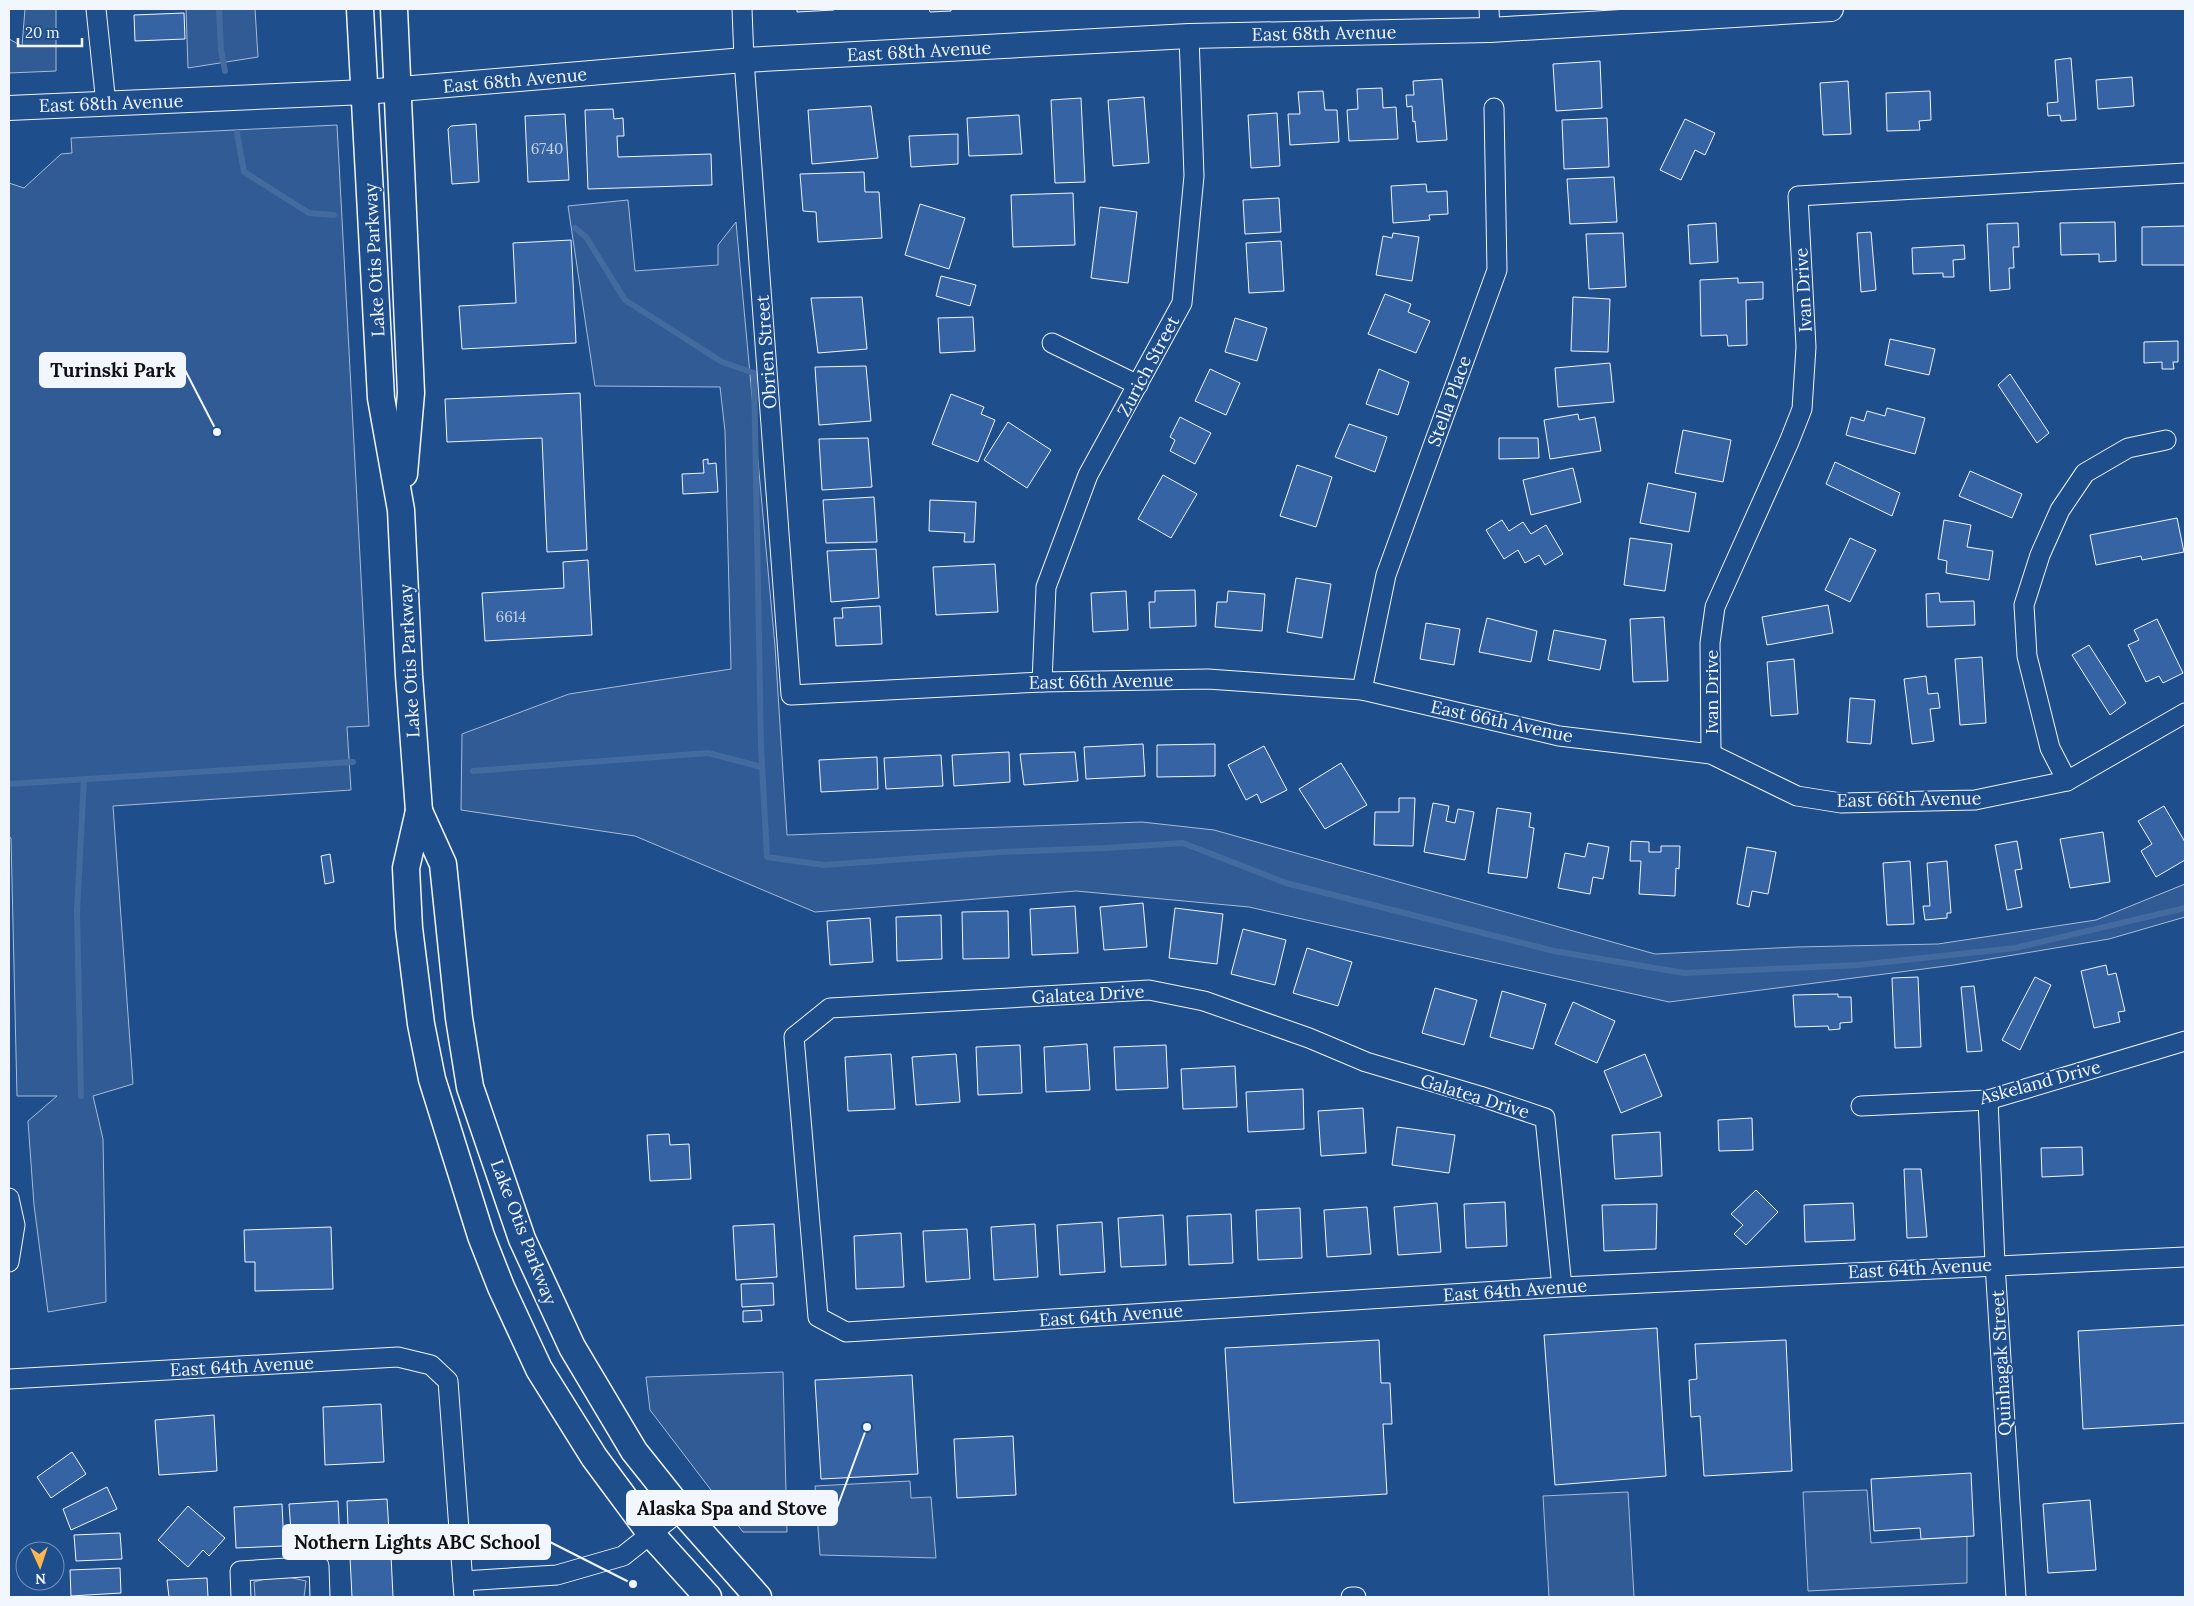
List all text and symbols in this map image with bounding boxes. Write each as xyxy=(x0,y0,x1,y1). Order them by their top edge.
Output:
scale bar xyxy=(18,15,81,47)
street label: East 68th Avenue xyxy=(1251,20,1397,46)
text: 20 m xyxy=(25,23,60,42)
street label: East 68th Avenue xyxy=(846,36,992,66)
street label: East 68th Avenue xyxy=(442,62,588,98)
street label: East 68th Avenue xyxy=(38,89,184,117)
house number: 6740 xyxy=(531,139,563,158)
street label: Lake Otis Parkway xyxy=(358,182,390,337)
street label: Ivan Drive xyxy=(1789,247,1817,333)
street label: Obrien Street xyxy=(751,294,781,410)
street label: Zurich Street xyxy=(1112,312,1184,420)
street label: Stella Place xyxy=(1422,352,1476,450)
callout: Turinski Park xyxy=(40,353,185,387)
text: Turinski Park xyxy=(50,358,176,382)
street label: Lake Otis Parkway xyxy=(393,583,425,738)
house number: 6614 xyxy=(496,607,526,626)
street label: Ivan Drive xyxy=(1700,649,1723,734)
street label: East 66th Avenue xyxy=(1028,668,1174,694)
street label: East 66th Avenue xyxy=(1429,695,1575,747)
street label: East 66th Avenue xyxy=(1836,786,1982,812)
street label: Galatea Drive xyxy=(1031,980,1145,1008)
street label: Askeland Drive xyxy=(1976,1055,2103,1109)
street label: Galatea Drive xyxy=(1418,1069,1533,1124)
street label: Lake Otis Parkway xyxy=(486,1156,562,1308)
street label: East 64th Avenue xyxy=(1847,1253,1993,1283)
street label: East 64th Avenue xyxy=(1442,1273,1588,1307)
street label: Quinhagak Street xyxy=(1986,1290,2016,1436)
street label: East 64th Avenue xyxy=(1038,1298,1184,1332)
street label: East 64th Avenue xyxy=(169,1351,315,1381)
callout: Alaska Spa and Stove xyxy=(627,1491,837,1525)
text: Alaska Spa and Stove xyxy=(637,1496,827,1520)
callout: Nothern Lights ABC School xyxy=(283,1525,550,1559)
text: Nothern Lights ABC School xyxy=(294,1530,540,1554)
north arrow xyxy=(15,1541,65,1591)
text: N xyxy=(35,1570,47,1588)

